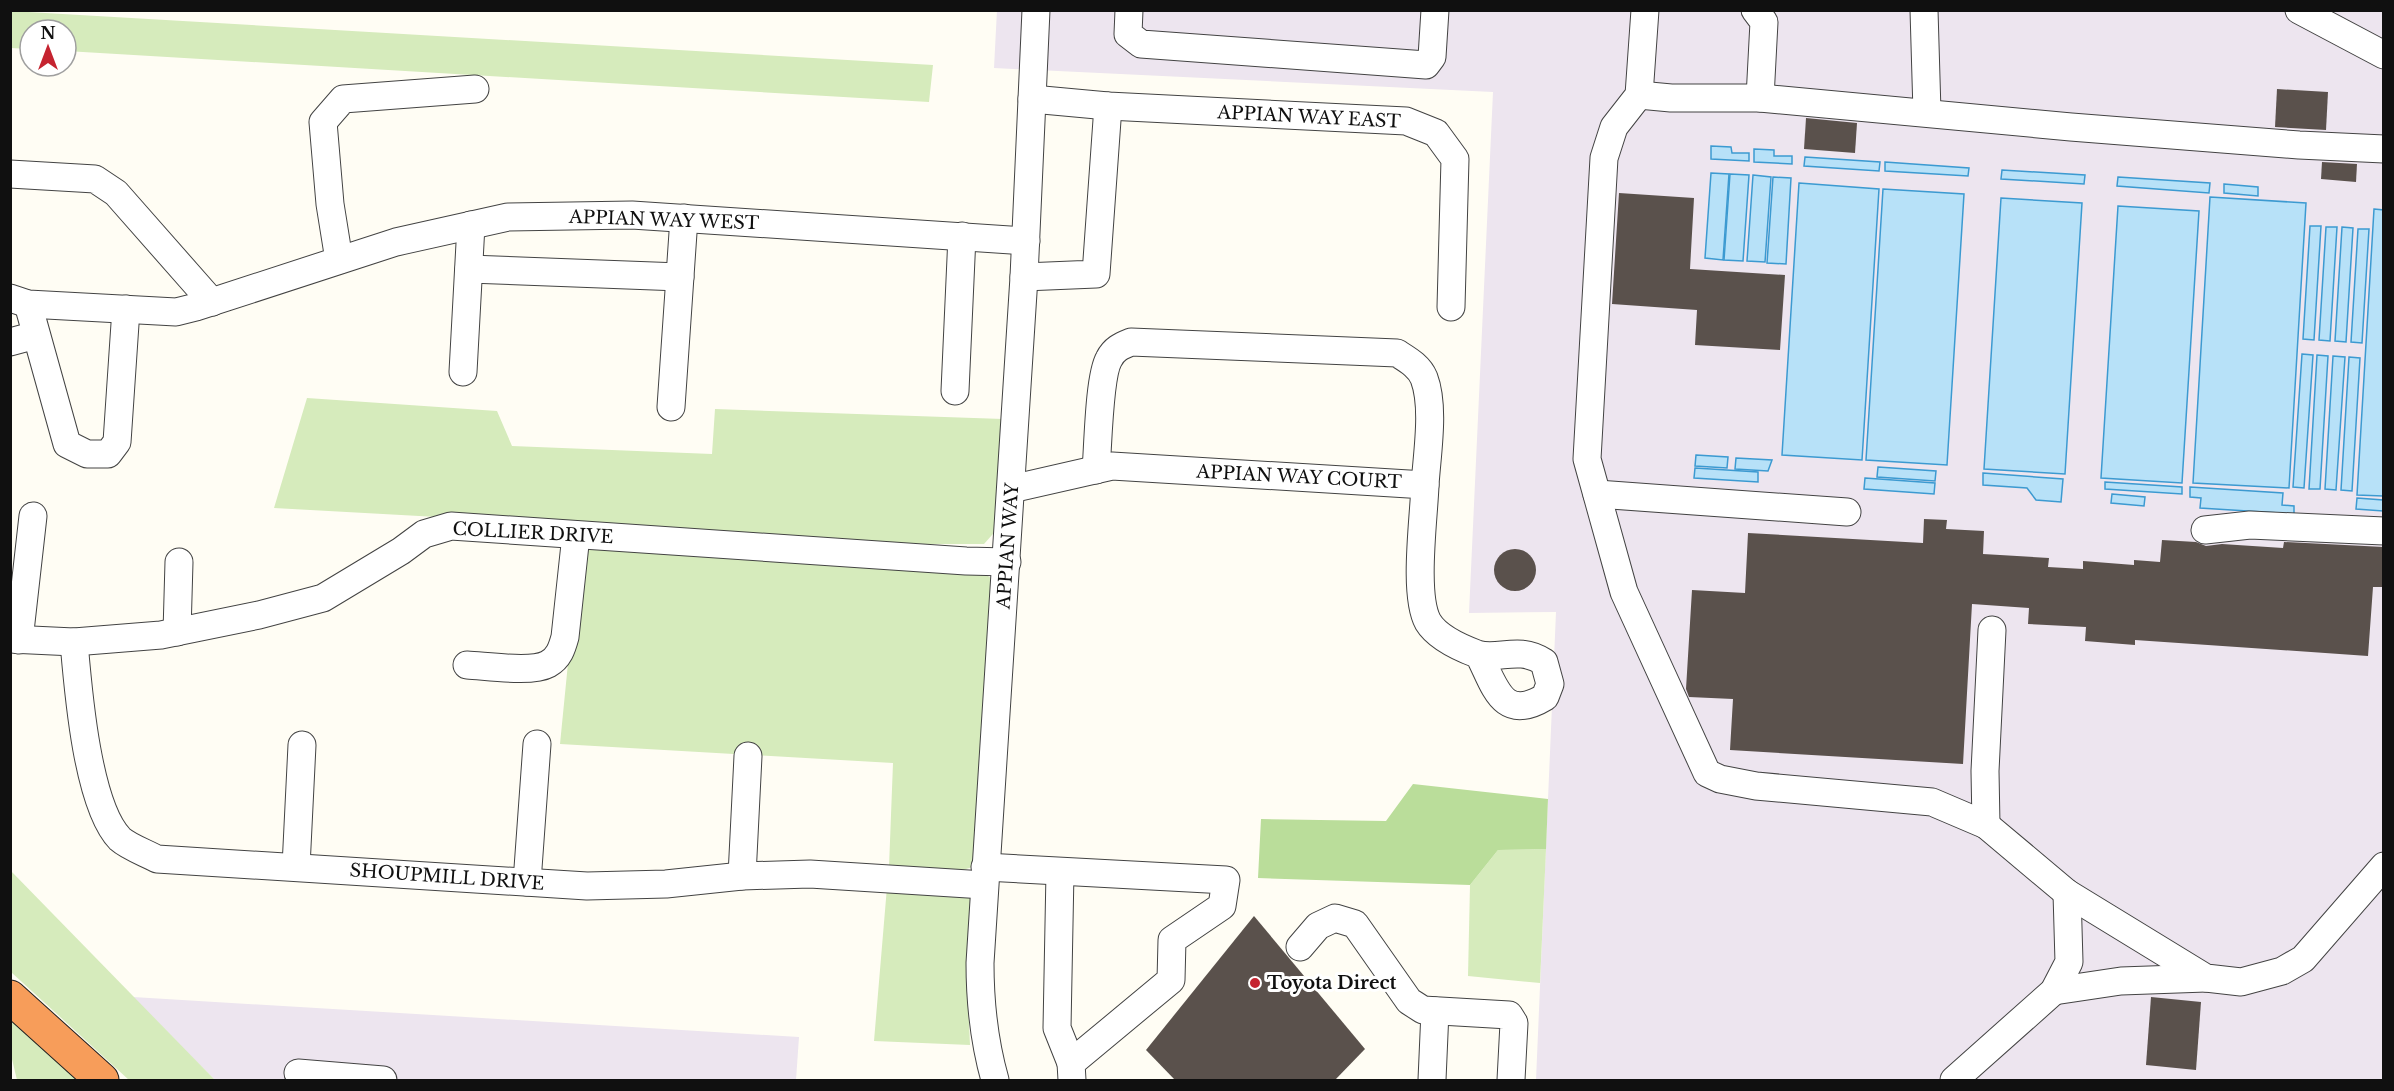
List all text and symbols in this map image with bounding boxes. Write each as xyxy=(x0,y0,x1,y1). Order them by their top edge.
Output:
north arrow xyxy=(18,18,78,78)
text: N xyxy=(40,23,56,43)
street label: APPIAN WAY EAST xyxy=(1216,101,1402,133)
street label: APPIAN WAY WEST xyxy=(568,206,760,234)
street label: APPIAN WAY COURT xyxy=(1195,461,1403,493)
street label: APPIAN WAY xyxy=(993,481,1023,611)
street label: COLLIER DRIVE xyxy=(452,518,614,548)
street label: SHOUPMILL DRIVE xyxy=(349,859,545,895)
place label: Toyota Direct xyxy=(1267,972,1397,994)
marker: Toyota Direct xyxy=(1248,976,1262,990)

